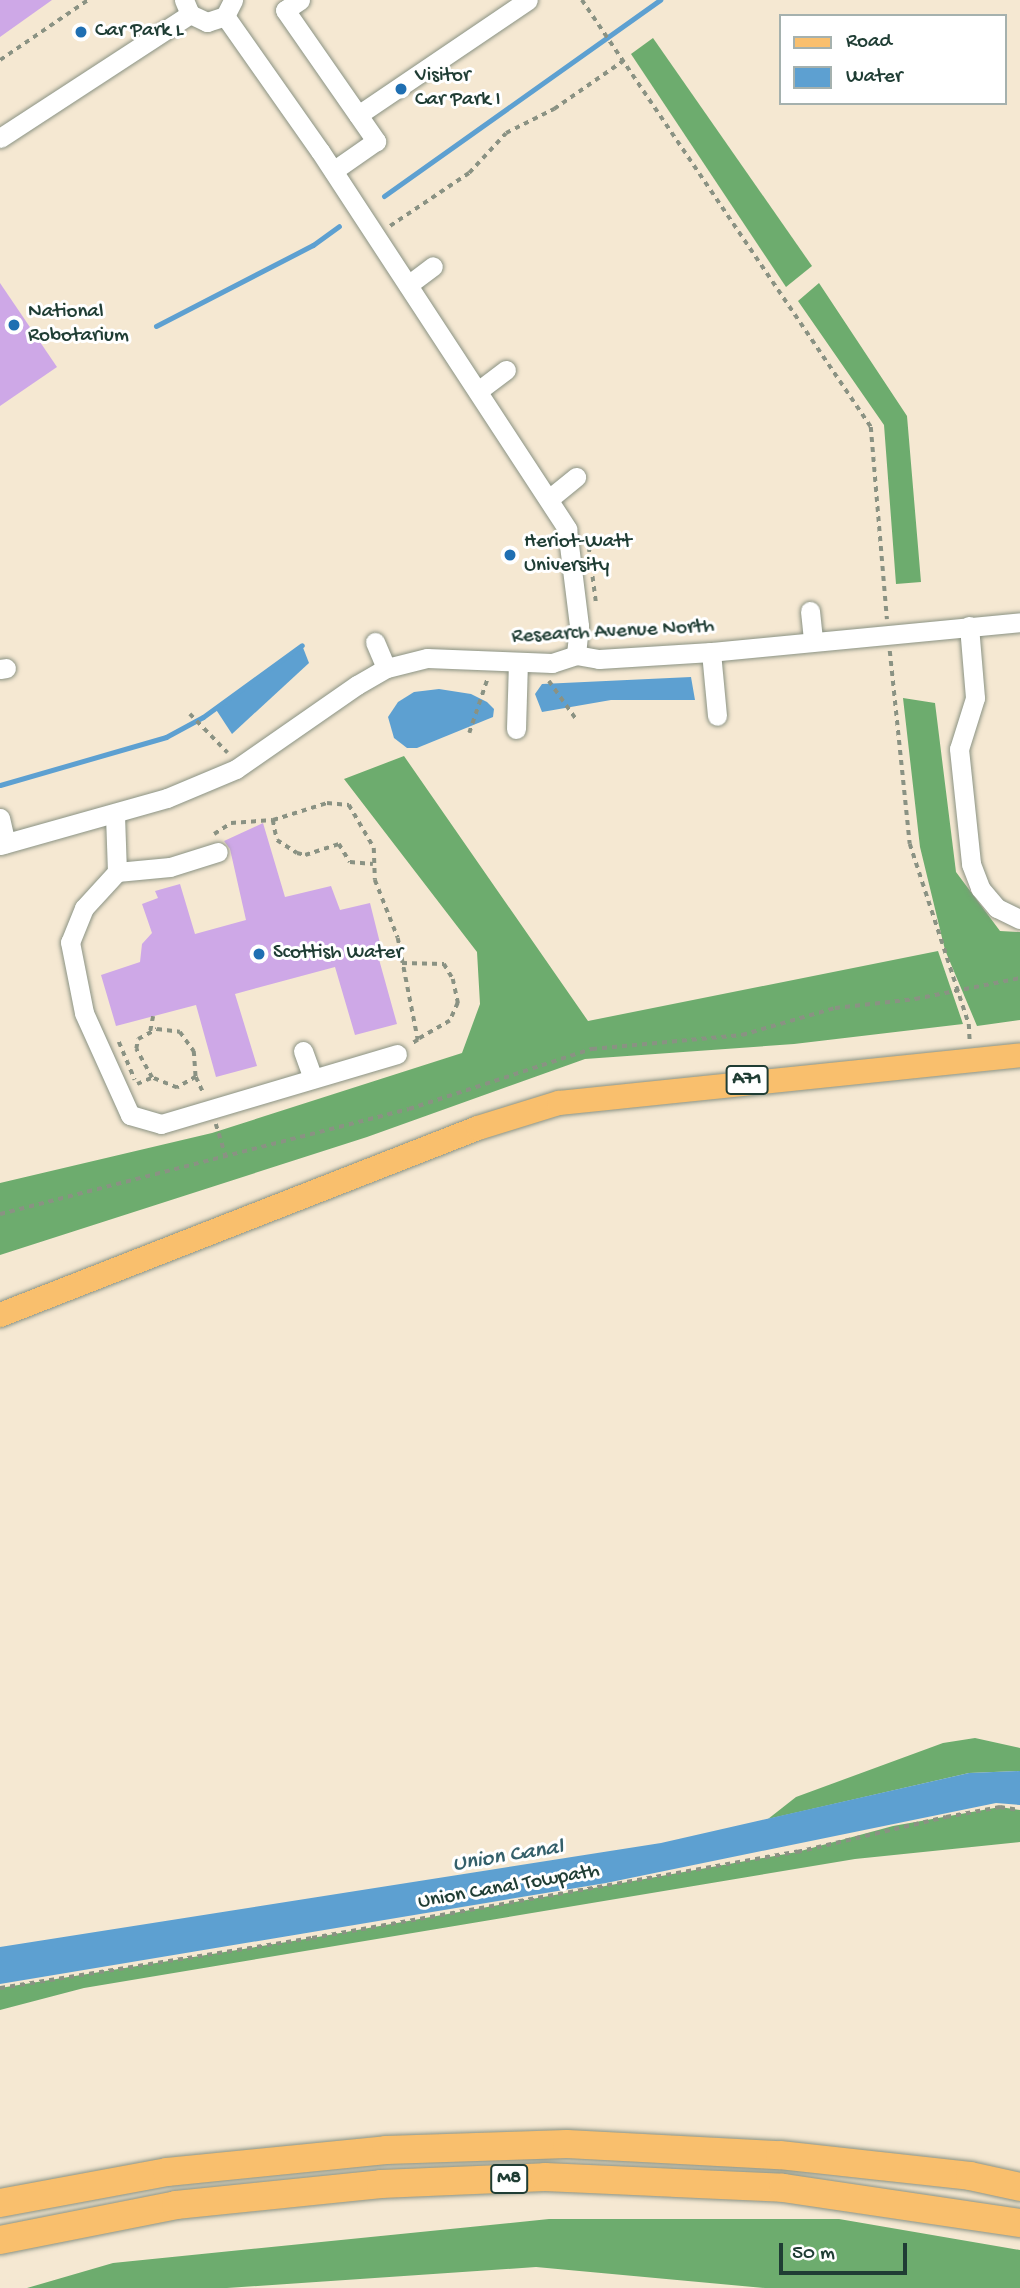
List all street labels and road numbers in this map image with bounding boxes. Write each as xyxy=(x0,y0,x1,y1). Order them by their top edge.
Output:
street label: Research Avenue North xyxy=(511,615,715,651)
road number: A71 xyxy=(724,1064,770,1096)
street label: Union Canal Towpath xyxy=(416,1860,602,1916)
road number: M8 xyxy=(490,2164,528,2194)

